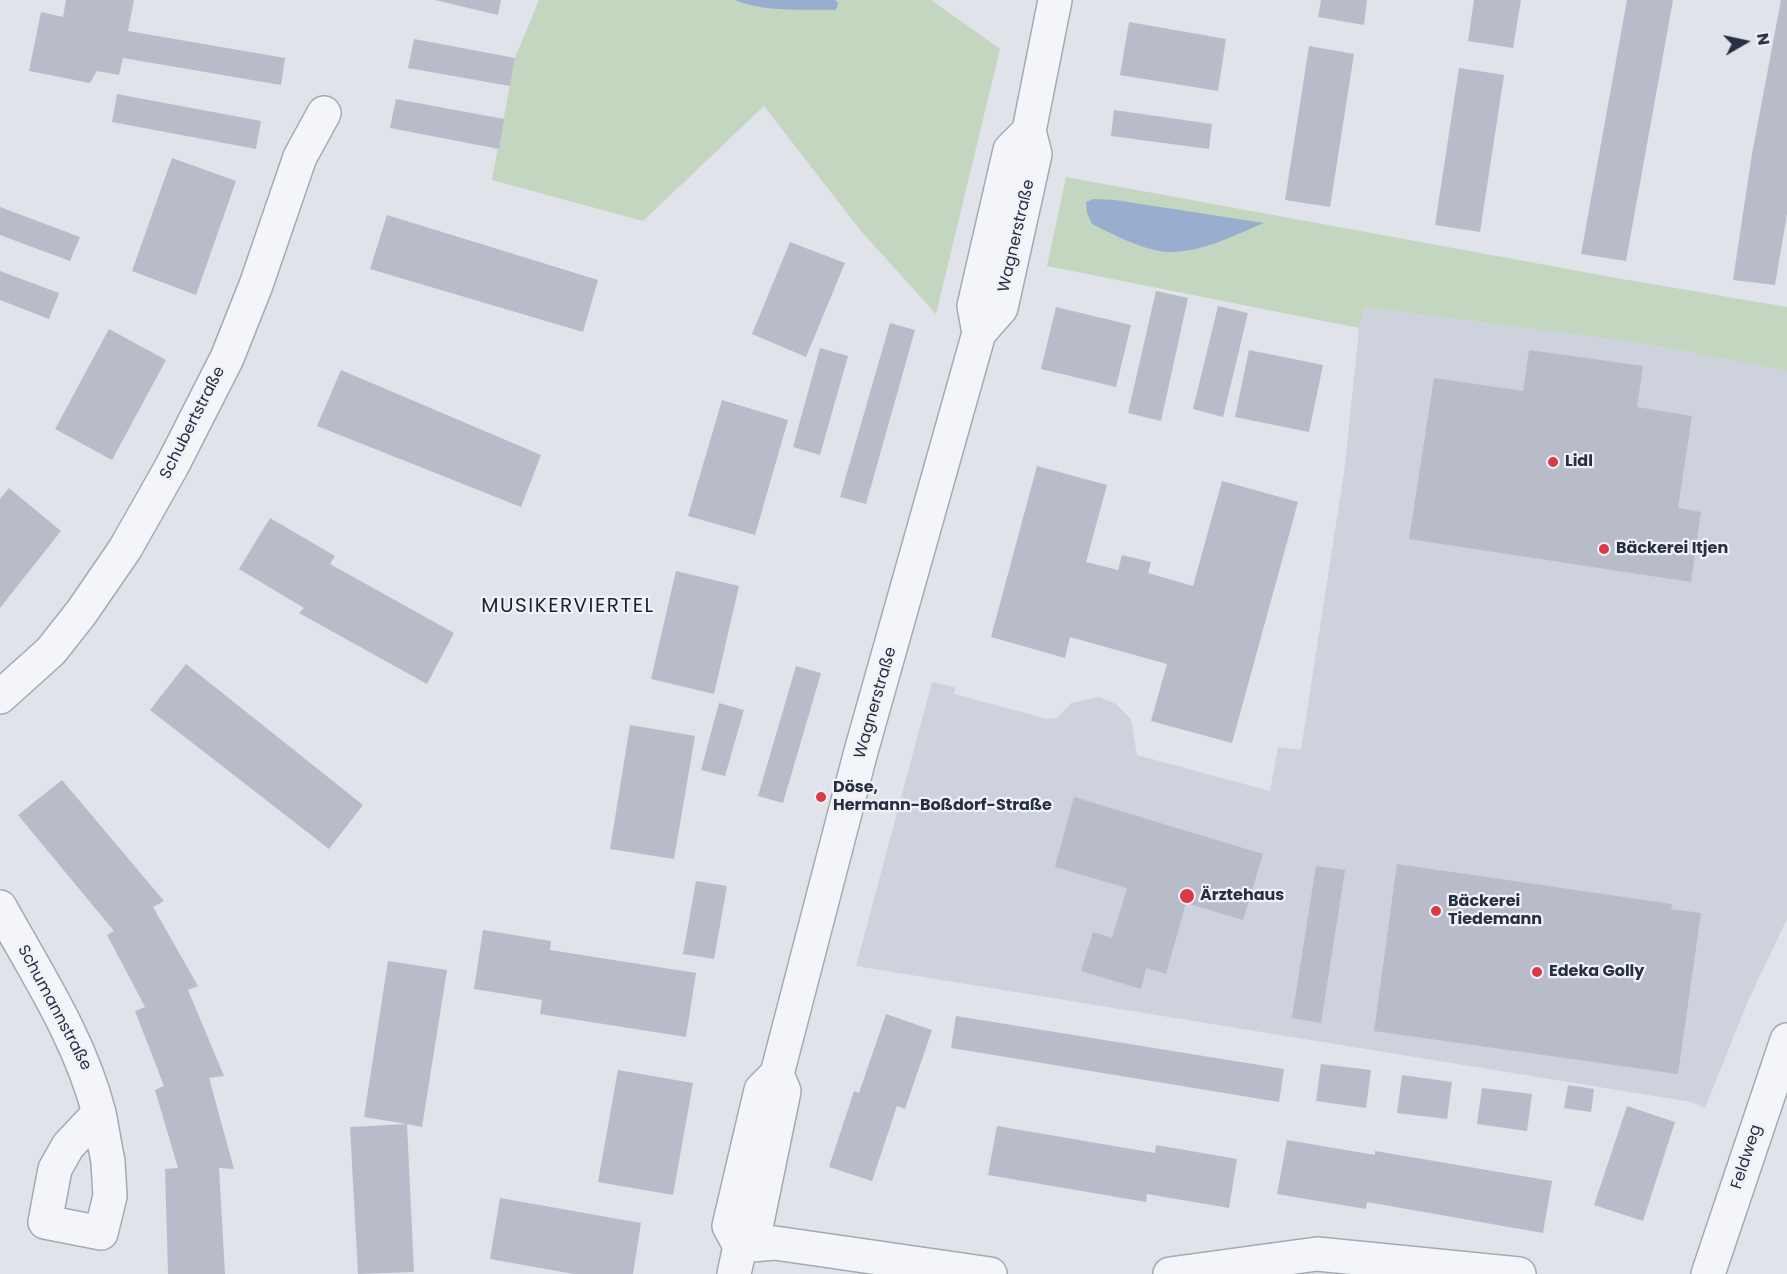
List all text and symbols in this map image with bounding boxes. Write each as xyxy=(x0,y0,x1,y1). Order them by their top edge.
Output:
north arrow xyxy=(1715,12,1775,72)
text: N xyxy=(1751,31,1776,47)
street label: Wagnerstraße xyxy=(995,178,1039,294)
street label: Schubertstraße xyxy=(156,363,230,483)
place label: Lidl xyxy=(1565,452,1593,472)
marker: Lidl xyxy=(1546,455,1560,469)
place label: Bäckerei Itjen xyxy=(1616,539,1728,559)
marker: Bäckerei Itjen xyxy=(1597,542,1611,556)
district label: MUSIKERVIERTEL xyxy=(481,595,655,619)
street label: Wagnerstraße xyxy=(851,645,901,761)
place label: Döse, Hermann-Boßdorf-Straße xyxy=(833,778,1052,816)
marker: Döse, Hermann-Boßdorf-Straße xyxy=(814,790,828,804)
place label: Ärztehaus xyxy=(1200,886,1284,906)
marker: Ärztehaus xyxy=(1178,887,1196,905)
place label: Bäckerei Tiedemann xyxy=(1448,892,1542,930)
marker: Bäckerei Tiedemann xyxy=(1429,904,1443,918)
street label: Schumannstraße xyxy=(13,942,95,1074)
place label: Edeka Golly xyxy=(1549,962,1644,982)
marker: Edeka Golly xyxy=(1530,965,1544,979)
street label: Feldweg xyxy=(1728,1122,1766,1192)

